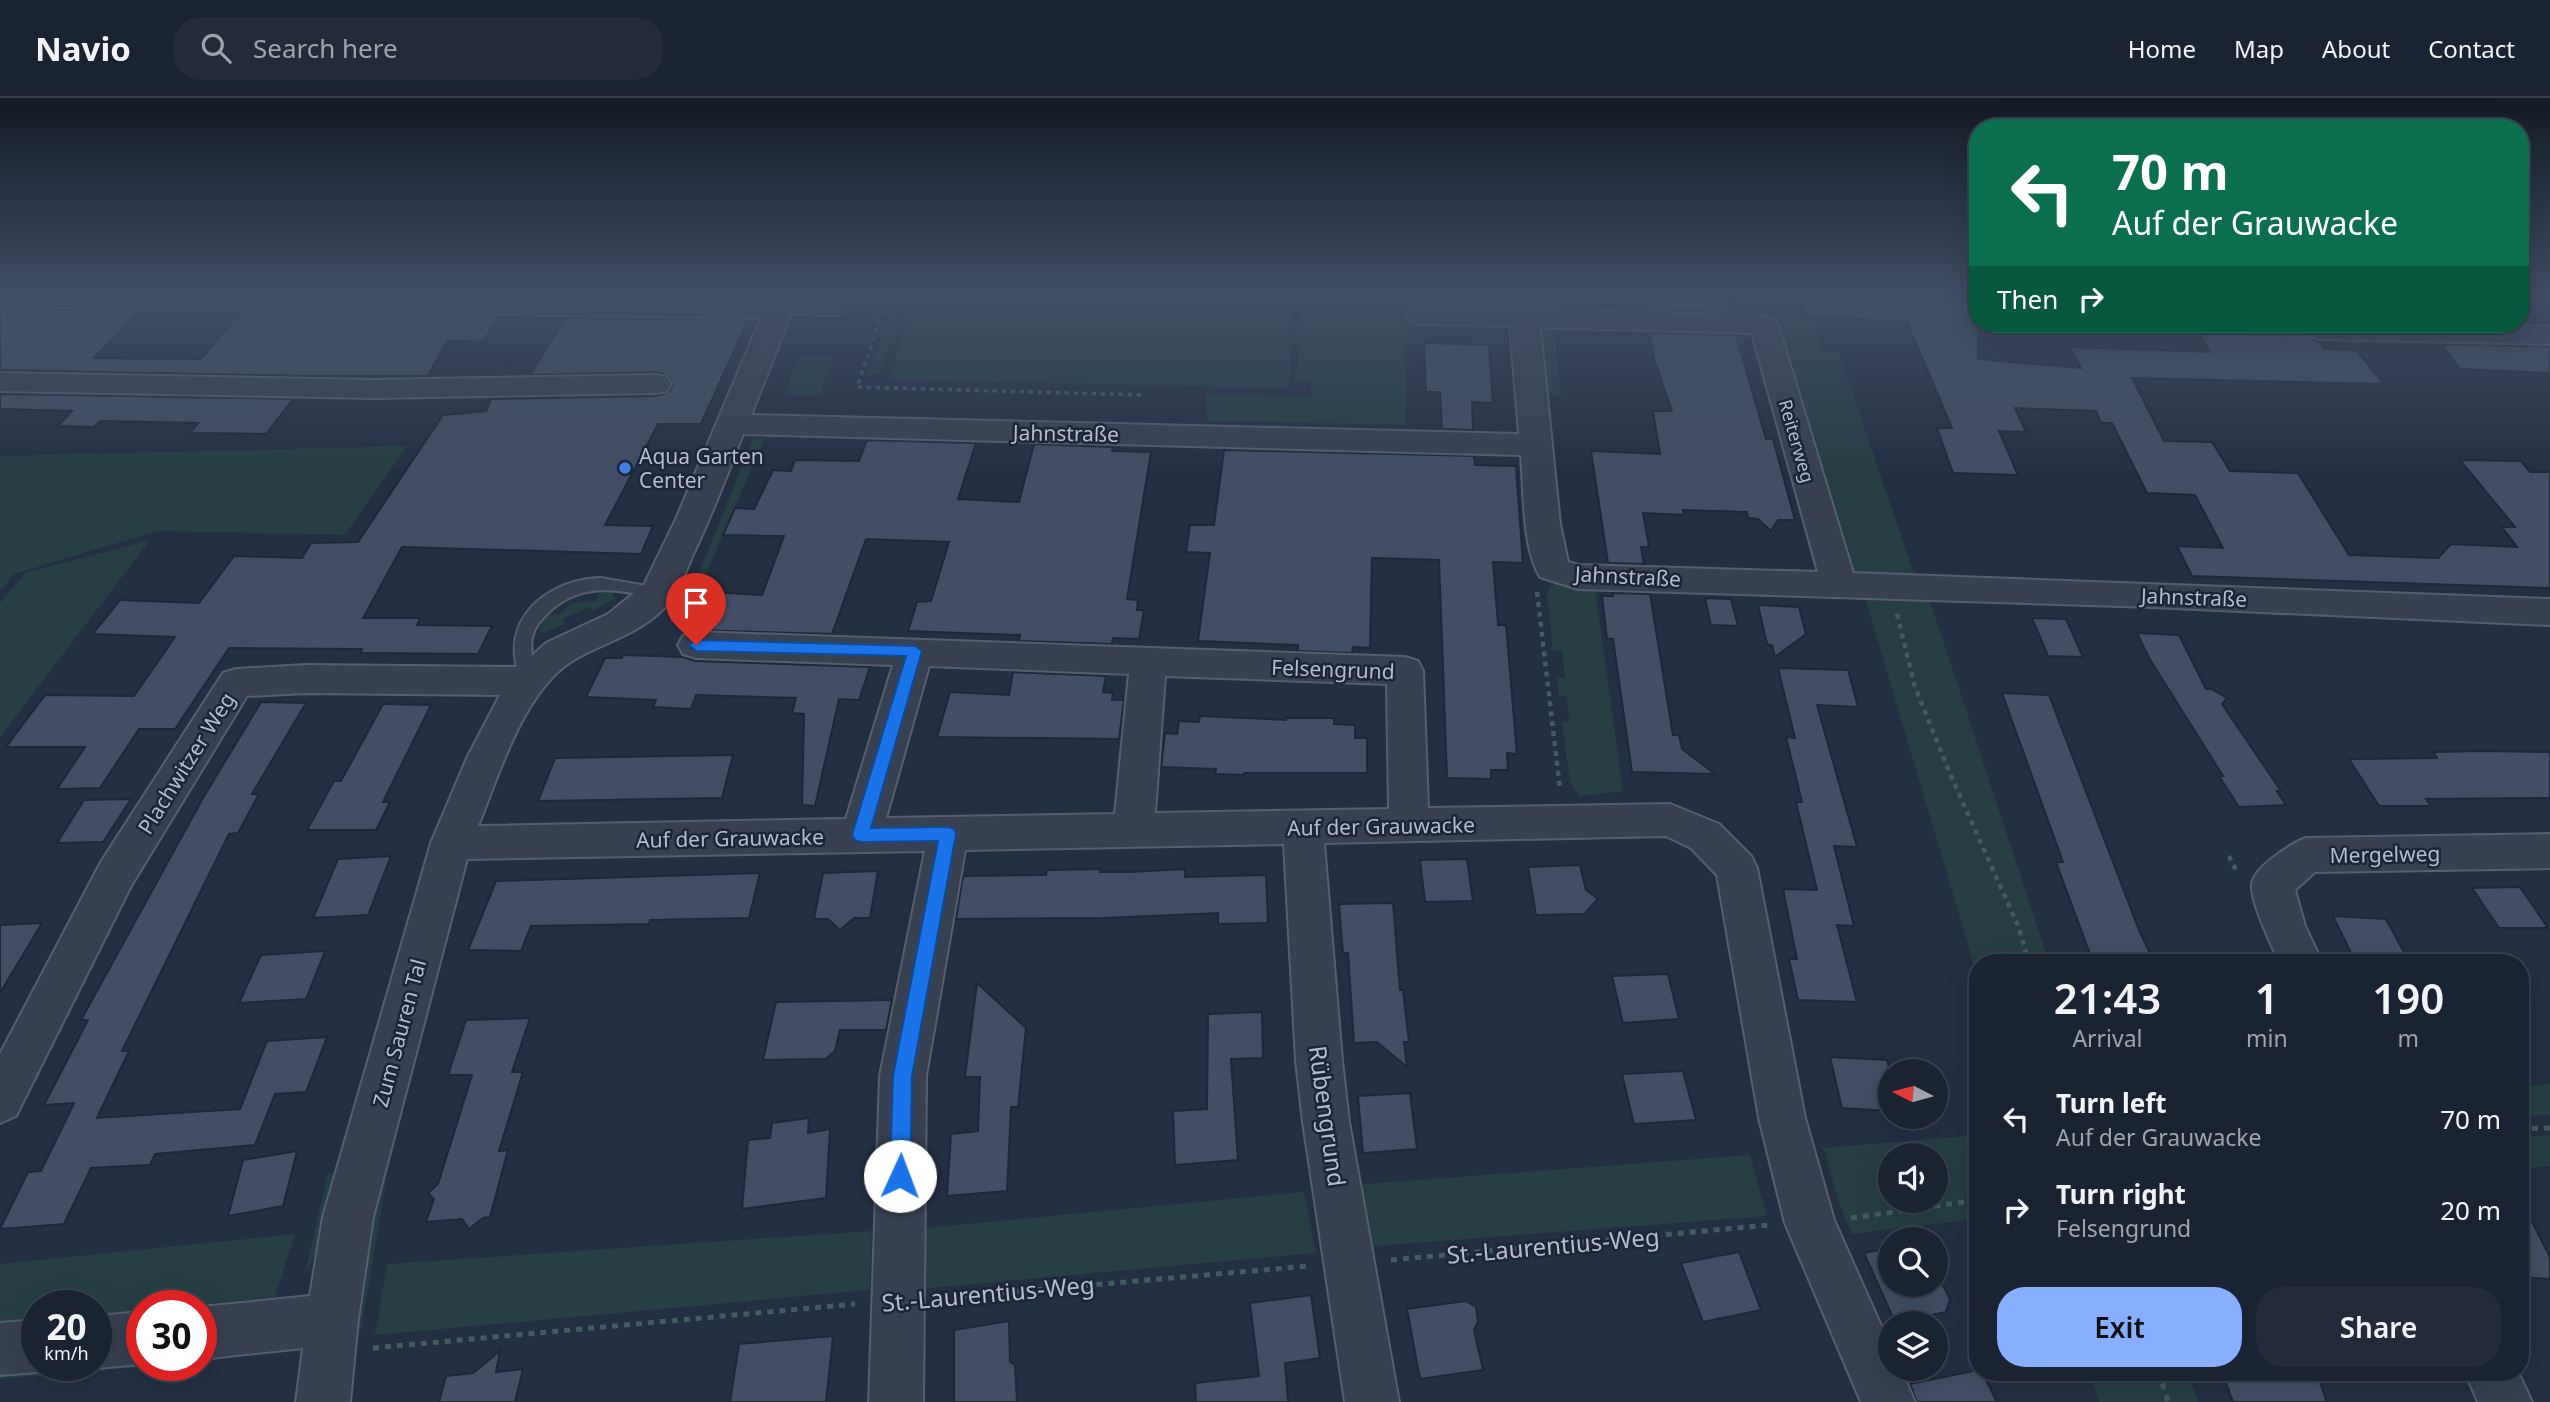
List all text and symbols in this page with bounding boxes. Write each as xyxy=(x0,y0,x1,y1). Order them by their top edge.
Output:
search box xyxy=(173,17,663,80)
text: Navio xyxy=(35,26,131,71)
icon: search xyxy=(197,29,235,67)
text: Search here xyxy=(253,30,398,66)
text: Home xyxy=(2128,32,2196,65)
text: Map xyxy=(2234,32,2284,65)
text: About xyxy=(2322,32,2390,65)
text: Contact xyxy=(2428,32,2515,65)
text: 70 m xyxy=(2112,138,2229,204)
icon: left xyxy=(1997,147,2088,238)
text: Auf der Grauwacke xyxy=(2112,201,2398,244)
icon: right xyxy=(2072,280,2110,318)
text: Then xyxy=(1997,281,2058,317)
street label: Reiterweg xyxy=(1774,397,1820,485)
street label: Jahnstraße xyxy=(1011,418,1119,448)
place label: Aqua Garten Center xyxy=(639,442,764,494)
marker: Aqua Garten Center xyxy=(617,460,633,476)
street label: Jahnstraße xyxy=(1572,559,1682,593)
pin xyxy=(666,573,726,645)
street label: Jahnstraße xyxy=(2138,581,2248,613)
icon: arrive xyxy=(677,584,715,622)
street label: Felsengrund xyxy=(1271,653,1395,685)
street label: Plachwitzer Weg xyxy=(131,687,241,839)
street label: Auf der Grauwacke xyxy=(1287,810,1475,842)
street label: Auf der Grauwacke xyxy=(636,822,824,854)
street label: Mergelweg xyxy=(2329,839,2441,869)
street label: Zum Sauren Tal xyxy=(366,956,432,1110)
text: 21:43 xyxy=(2054,969,2161,1026)
text: 1 xyxy=(2255,969,2279,1026)
text: 190 xyxy=(2372,969,2444,1026)
text: Arrival xyxy=(2072,1022,2143,1054)
text: min xyxy=(2246,1022,2288,1054)
text: m xyxy=(2398,1022,2419,1054)
street label: Rübengrund xyxy=(1302,1043,1354,1189)
north arrow xyxy=(1878,1059,1948,1129)
map controls xyxy=(1878,1059,1948,1381)
text: Turn left xyxy=(2056,1085,2167,1121)
icon: left xyxy=(1997,1100,2035,1138)
text: 70 m xyxy=(2440,1101,2501,1137)
text: Auf der Grauwacke xyxy=(2056,1121,2262,1153)
position arrow xyxy=(863,1139,937,1213)
button: sound xyxy=(1878,1143,1948,1213)
text: Turn right xyxy=(2056,1176,2186,1212)
icon: right xyxy=(1997,1191,2035,1229)
text: 20 m xyxy=(2440,1192,2501,1228)
text: Felsengrund xyxy=(2056,1212,2191,1244)
street label: St.-Laurentius-Weg xyxy=(1445,1219,1661,1271)
button: search xyxy=(1878,1227,1948,1297)
street label: St.-Laurentius-Weg xyxy=(880,1267,1096,1319)
button: Exit xyxy=(1997,1287,2242,1367)
button: Share xyxy=(2256,1287,2501,1367)
speed limit sign: 30 xyxy=(126,1290,217,1381)
text: 20 xyxy=(46,1303,87,1350)
button: layers xyxy=(1878,1311,1948,1381)
text: km/h xyxy=(44,1341,89,1365)

